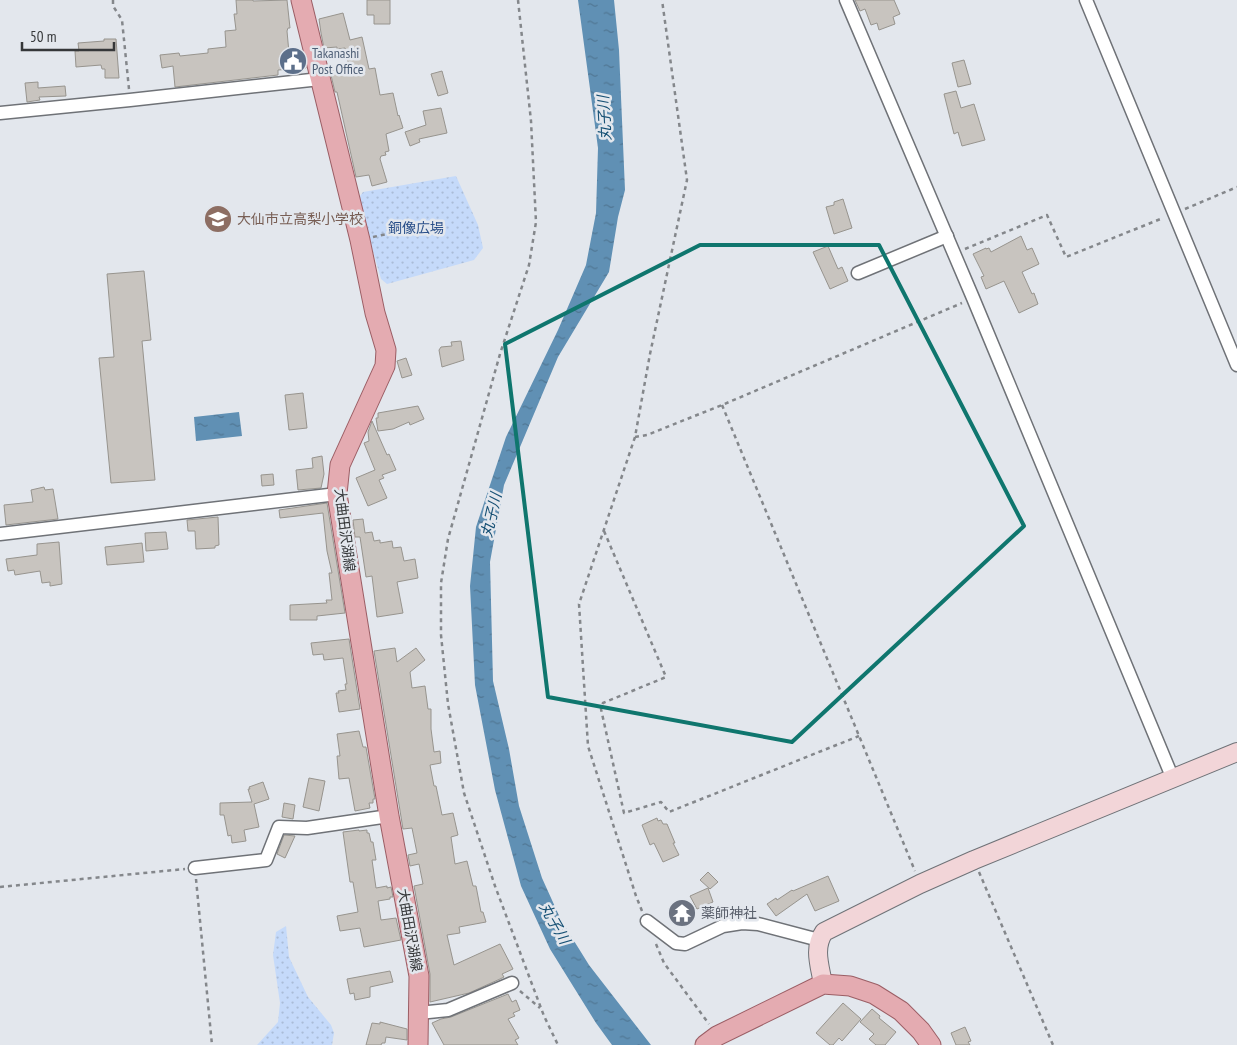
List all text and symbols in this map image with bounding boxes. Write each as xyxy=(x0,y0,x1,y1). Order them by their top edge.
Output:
scale bar xyxy=(22,20,115,52)
text: 50 m xyxy=(30,27,56,46)
place label: Takanashi Post Office xyxy=(312,44,364,78)
public building icon: Takanashi Post Office xyxy=(278,46,308,76)
water label: 丸子川 xyxy=(593,93,615,141)
school or university icon: 大仙市立高梨小学校 xyxy=(203,204,233,234)
place label: 大仙市立高梨小学校 xyxy=(237,210,363,228)
park label: 銅像広場 xyxy=(388,219,444,237)
street label: 大曲田沢湖線 xyxy=(331,487,359,573)
water label: 丸子川 xyxy=(477,489,506,539)
street label: 大曲田沢湖線 xyxy=(394,887,426,973)
temple icon: 薬師神社 xyxy=(667,898,697,928)
water label: 丸子川 xyxy=(536,899,575,949)
place label: 薬師神社 xyxy=(701,904,757,922)

